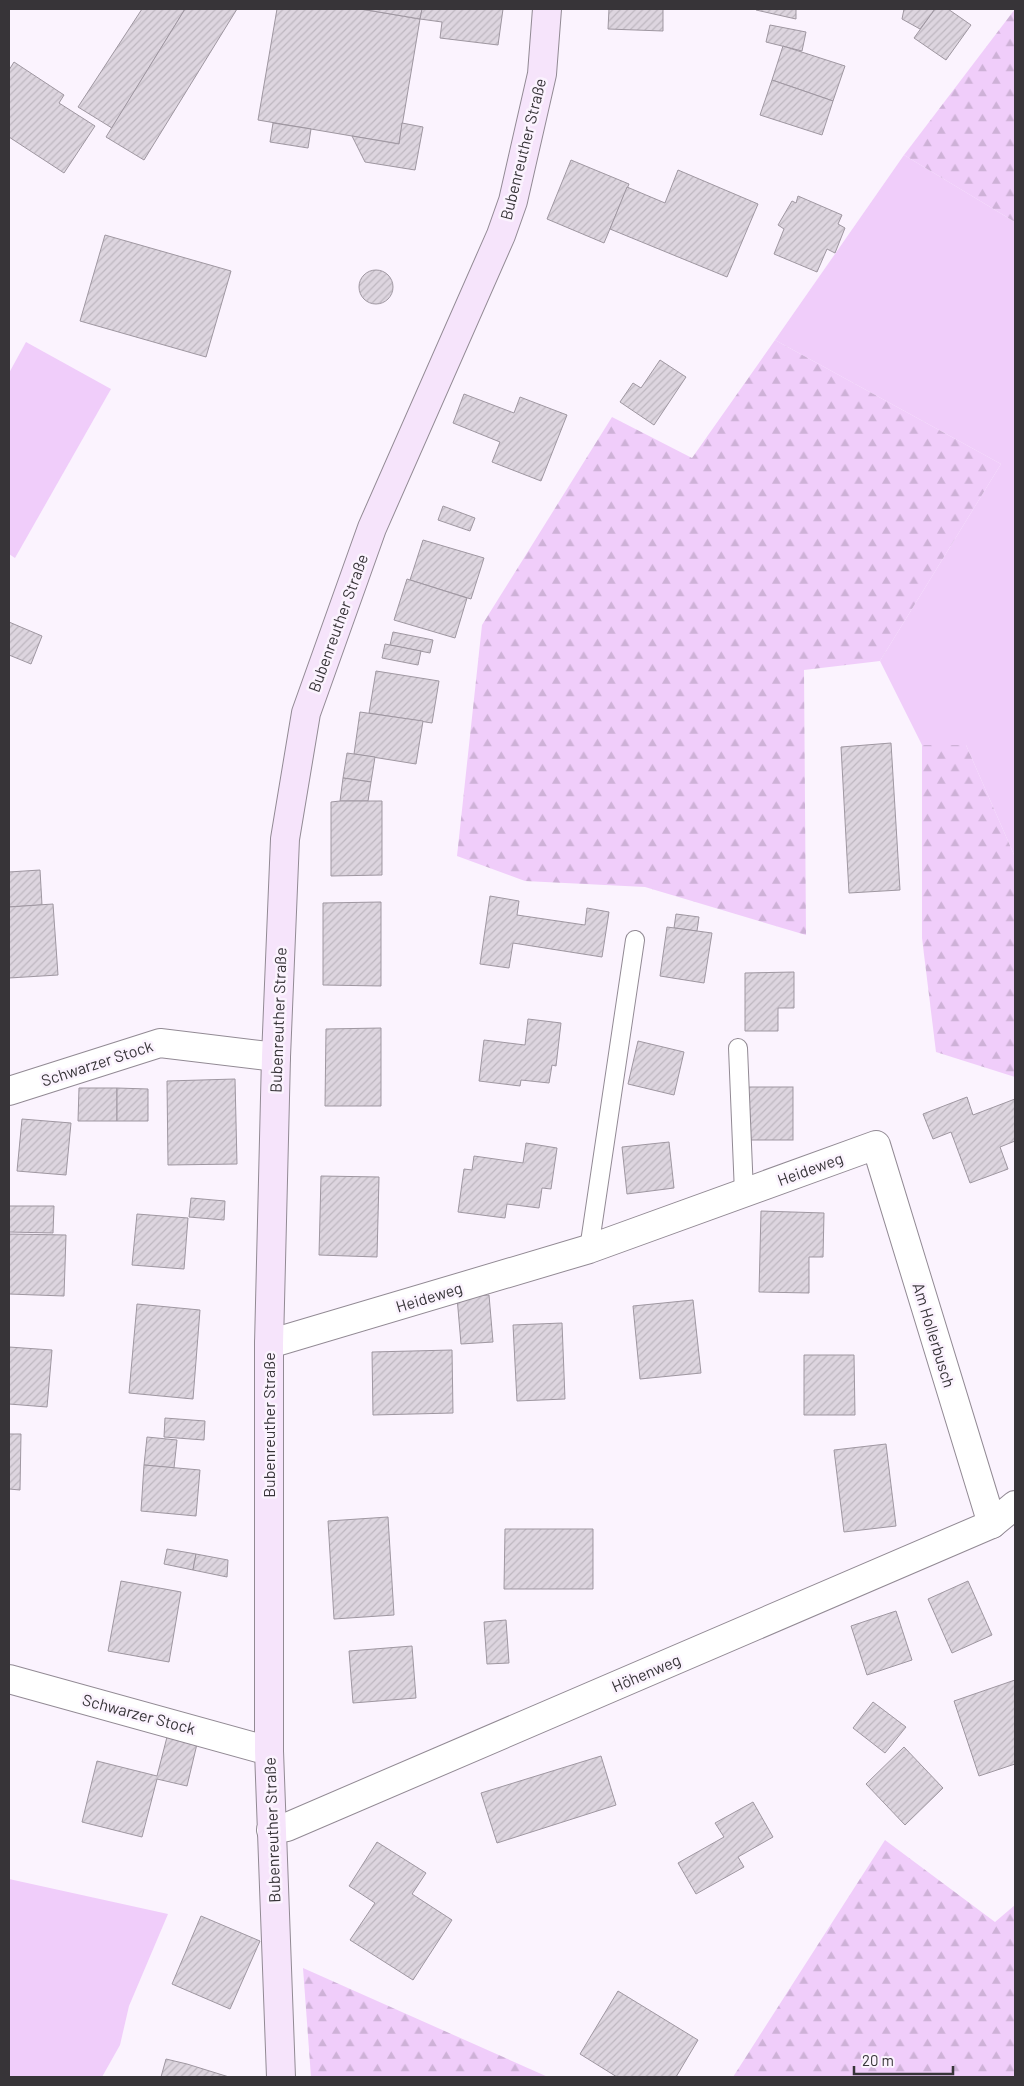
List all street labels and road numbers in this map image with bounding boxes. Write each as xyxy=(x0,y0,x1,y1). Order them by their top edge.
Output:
street label: Bubenreuther Straße xyxy=(496,76,549,222)
street label: Bubenreuther Straße xyxy=(304,551,371,694)
street label: Bubenreuther Straße xyxy=(265,947,290,1093)
street label: Schwarzer Stock xyxy=(39,1036,155,1090)
street label: Heideweg xyxy=(774,1148,845,1189)
street label: Heideweg xyxy=(393,1277,464,1316)
street label: Am Hollerbusch xyxy=(909,1280,959,1390)
street label: Bubenreuther Straße xyxy=(259,1352,278,1498)
street label: Höhenweg xyxy=(609,1650,683,1696)
street label: Schwarzer Stock xyxy=(81,1689,198,1738)
street label: Bubenreuther Straße xyxy=(259,1757,284,1903)

